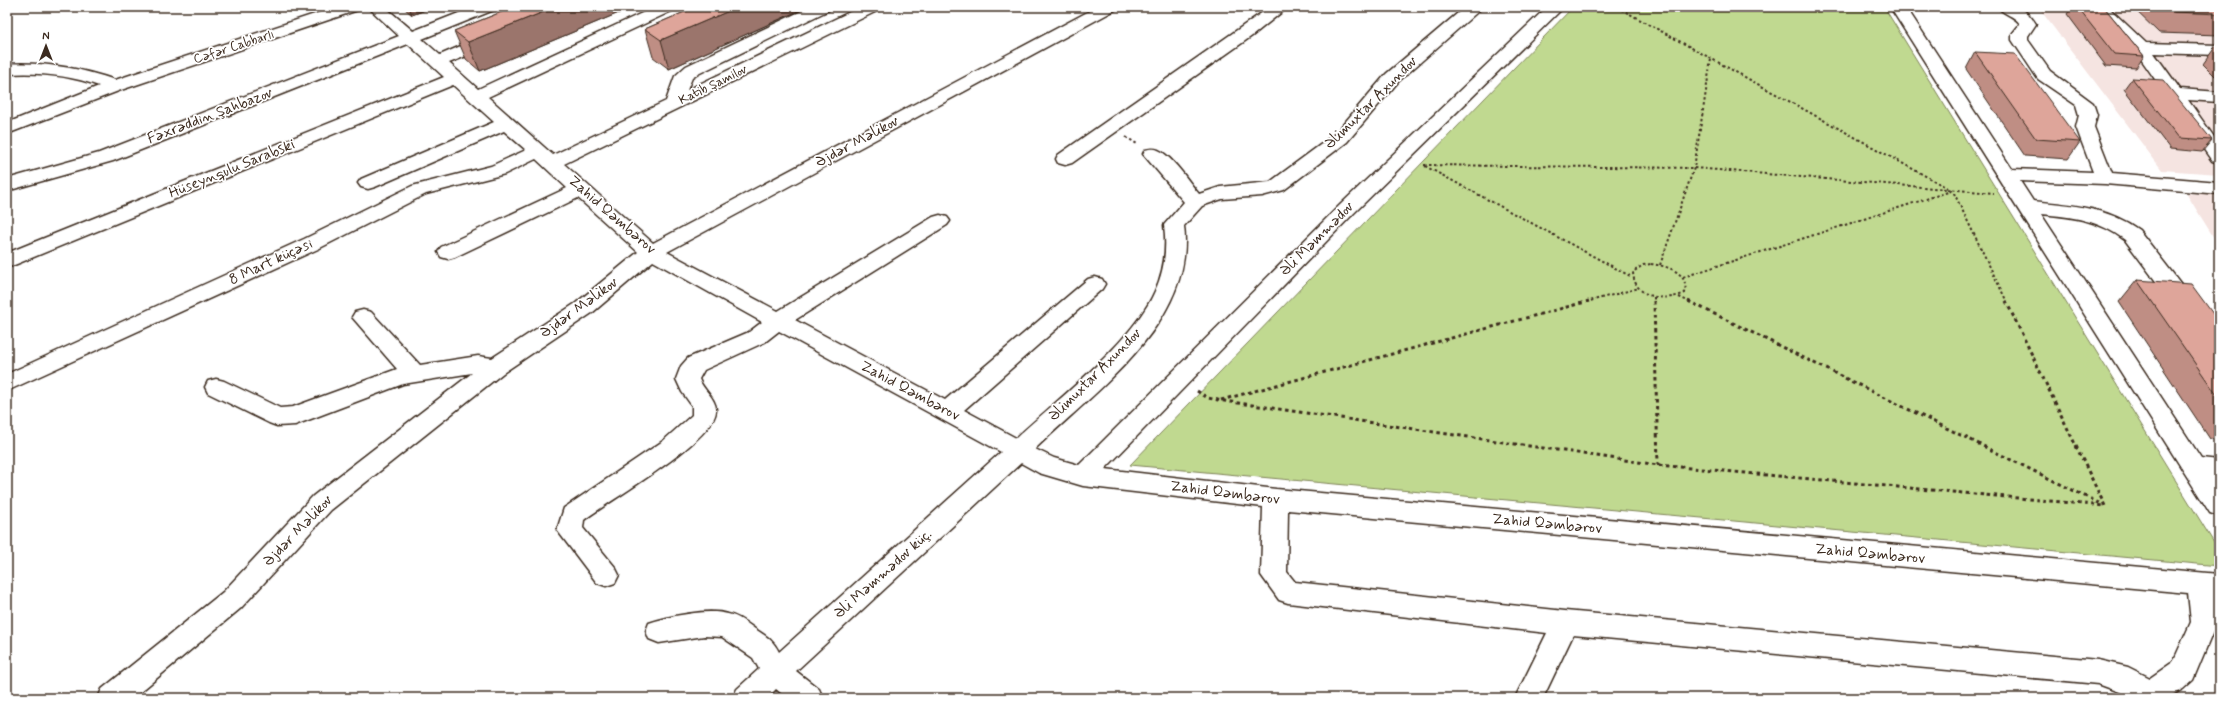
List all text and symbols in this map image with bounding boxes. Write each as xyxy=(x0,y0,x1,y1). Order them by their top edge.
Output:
north arrow xyxy=(26,26,66,66)
street label: Cəfər Cabbarlı xyxy=(191,26,277,68)
text: N xyxy=(42,30,50,44)
street label: Əlimuxtar Axundov xyxy=(1320,52,1422,154)
street label: Katib Şamilov xyxy=(676,61,750,109)
street label: Fəxrəddin Şahbazov xyxy=(145,83,276,149)
street label: Əjdər Məlikov xyxy=(812,111,903,172)
street label: Hüseynqulu Sarabski xyxy=(166,135,298,203)
street label: Zahid Qəmbərov xyxy=(564,171,660,259)
street label: Əli Məmmədov xyxy=(1275,197,1359,281)
street label: 8 Mart küçəsi xyxy=(226,234,316,290)
street label: Əjdər Məlikov xyxy=(536,273,622,343)
street label: Əlimuxtar Axundov xyxy=(1044,324,1146,426)
street label: Zahid Qəmbərov xyxy=(857,356,963,426)
street label: Zahid Qəmbərov xyxy=(1169,476,1281,510)
street label: Əjdər Məlikov xyxy=(259,491,337,571)
street label: Zahid Qəmbərov xyxy=(1491,509,1603,539)
street label: Əli Məmmədov küç. xyxy=(830,525,936,623)
street label: Zahid Qəmbərov xyxy=(1814,539,1926,569)

